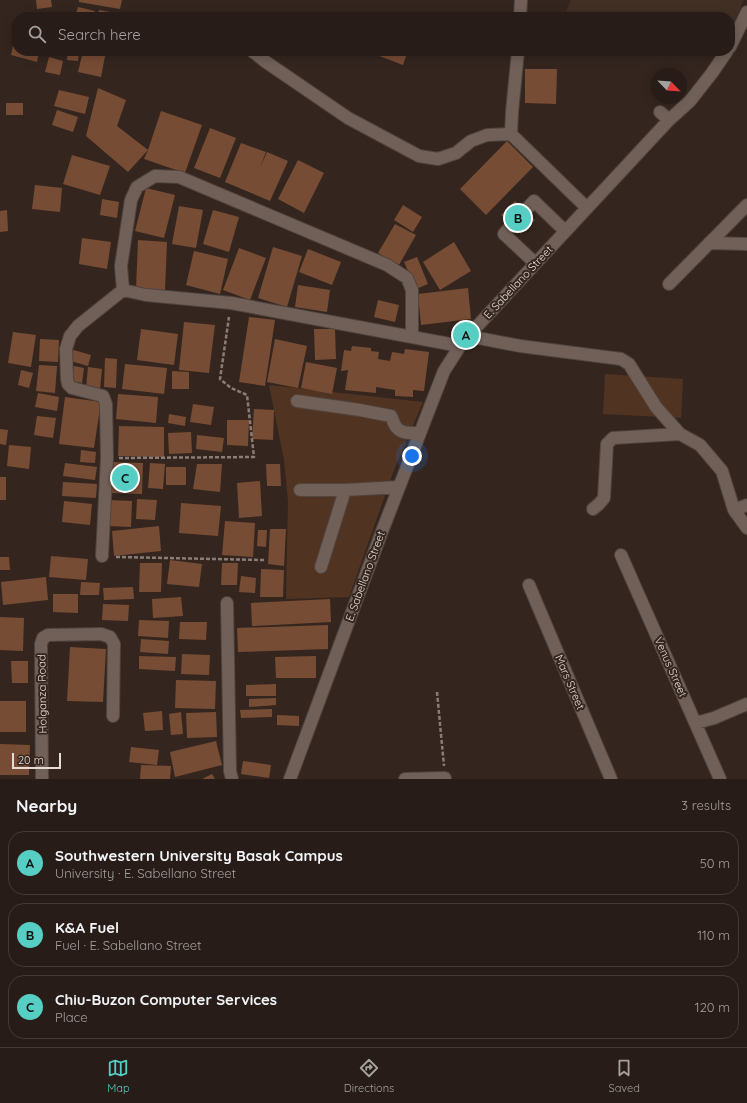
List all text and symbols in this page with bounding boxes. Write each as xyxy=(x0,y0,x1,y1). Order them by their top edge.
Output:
search box xyxy=(12,12,735,56)
icon: search xyxy=(26,23,48,45)
text: Search here xyxy=(58,25,141,44)
north arrow xyxy=(651,68,687,104)
pin: B xyxy=(505,203,531,233)
street label: E. Sabellano Street xyxy=(481,242,556,321)
pin: A xyxy=(453,320,479,350)
your location xyxy=(402,446,422,466)
pin: C xyxy=(112,463,138,493)
street label: E. Sabellano Street xyxy=(342,529,388,623)
street label: Venus Street xyxy=(652,635,691,699)
street label: Mars Street xyxy=(552,652,588,712)
street label: Holganza Road xyxy=(34,654,50,734)
scale bar xyxy=(12,751,61,770)
text: 20 m xyxy=(18,753,44,767)
text: Nearby xyxy=(16,795,77,816)
text: 3 results xyxy=(681,797,731,813)
text: Southwestern University Basak Campus xyxy=(55,846,343,865)
text: A xyxy=(26,855,34,871)
text: 50 m xyxy=(700,855,730,871)
text: University · E. Sabellano Street xyxy=(55,865,236,881)
text: K&A Fuel xyxy=(55,918,119,937)
text: B xyxy=(26,927,34,943)
text: 110 m xyxy=(697,927,730,943)
text: Fuel · E. Sabellano Street xyxy=(55,937,202,953)
text: Chiu-Buzon Computer Services xyxy=(55,990,277,1009)
text: C xyxy=(26,999,34,1015)
text: 120 m xyxy=(695,999,730,1015)
text: Place xyxy=(55,1009,88,1025)
tab: Map xyxy=(107,1057,130,1095)
tab: Directions xyxy=(344,1057,394,1095)
tab: Saved xyxy=(608,1057,640,1095)

